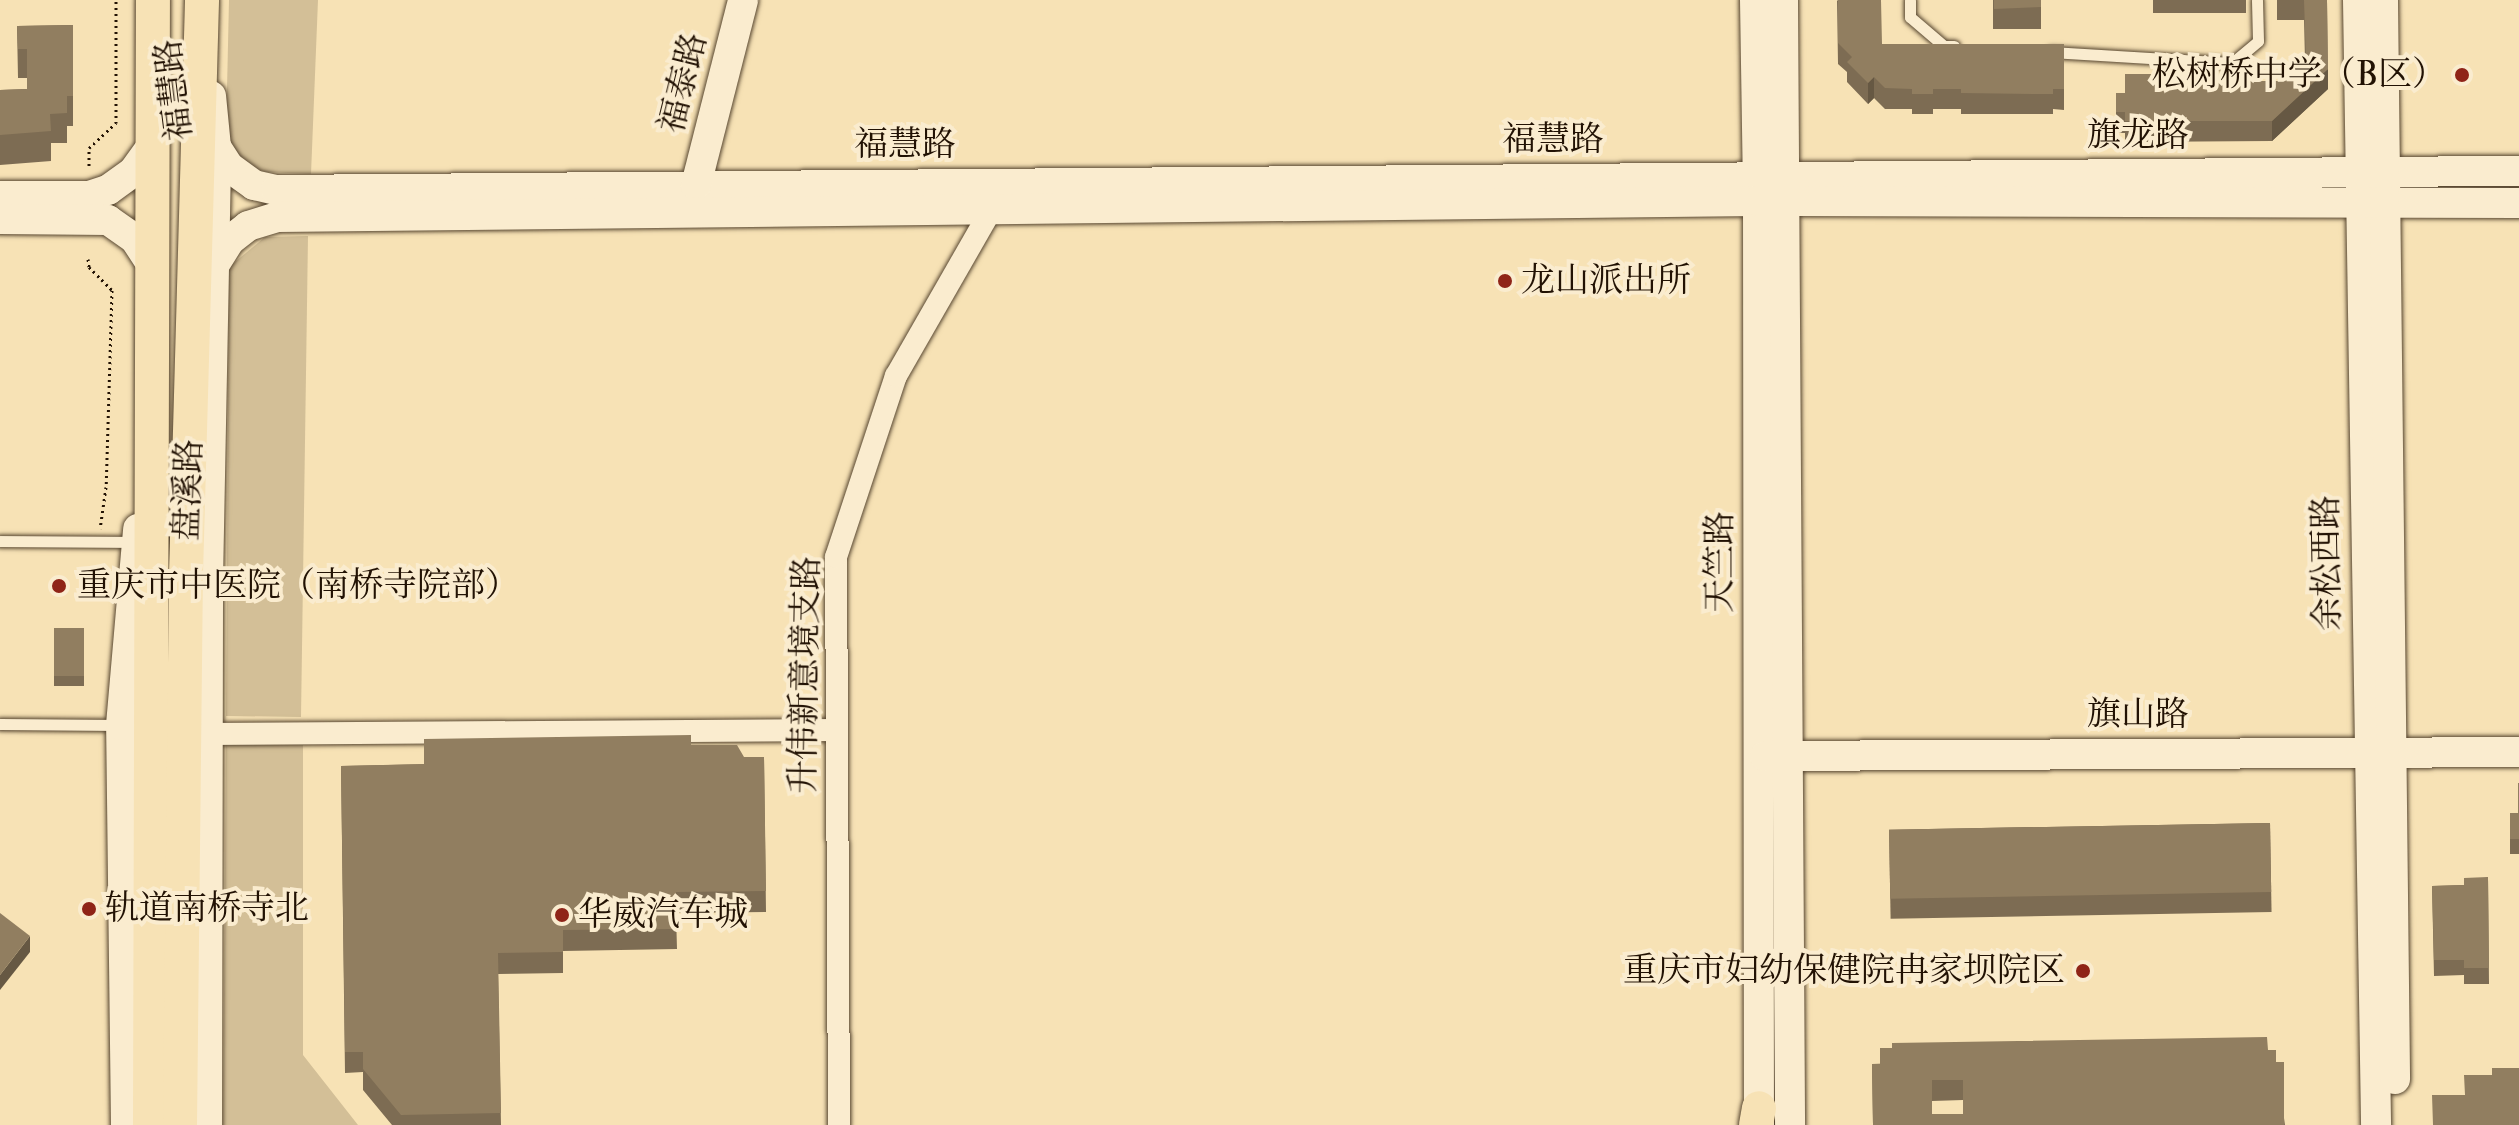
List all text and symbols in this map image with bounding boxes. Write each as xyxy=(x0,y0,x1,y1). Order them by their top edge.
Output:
street label: 福泰路 xyxy=(651,29,715,137)
street label: 福慧路 xyxy=(148,37,200,143)
place label: 松树桥中学（B区） xyxy=(2152,55,2446,95)
marker: 松树桥中学（B区） xyxy=(2453,66,2471,84)
street label: 旗龙路 xyxy=(2087,116,2189,156)
street label: 福慧路 xyxy=(1502,120,1604,160)
street label: 福慧路 xyxy=(854,125,956,165)
place label: 龙山派出所 xyxy=(1521,261,1691,301)
marker: 龙山派出所 xyxy=(1496,272,1514,290)
street label: 盘溪路 xyxy=(166,438,210,542)
street label: 余松西路 xyxy=(2305,495,2349,631)
street label: 天竺路 xyxy=(1700,511,1740,613)
street label: 升伟新意境支路 xyxy=(783,556,827,794)
place label: 重庆市中医院（南桥寺院部） xyxy=(77,566,519,606)
marker: 重庆市中医院（南桥寺院部） xyxy=(48,575,70,597)
street label: 旗山路 xyxy=(2087,695,2189,735)
place label: 轨道南桥寺北 xyxy=(105,889,309,929)
place label: 华威汽车城 xyxy=(578,895,748,935)
marker: 轨道南桥寺北 xyxy=(80,900,98,918)
marker: 华威汽车城 xyxy=(553,906,571,924)
place label: 重庆市妇幼保健院冉家坝院区 xyxy=(1623,951,2065,991)
marker: 重庆市妇幼保健院冉家坝院区 xyxy=(2072,960,2094,982)

